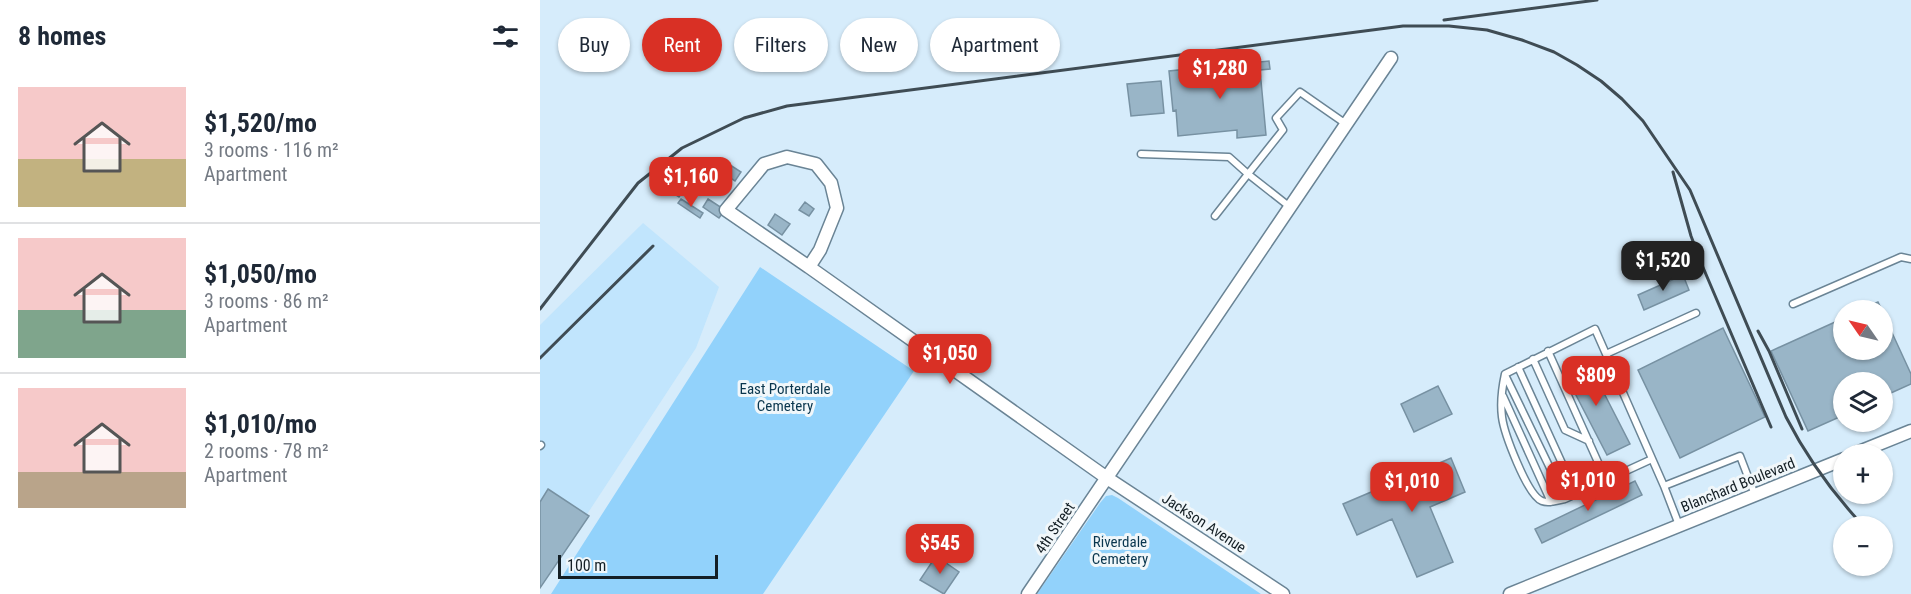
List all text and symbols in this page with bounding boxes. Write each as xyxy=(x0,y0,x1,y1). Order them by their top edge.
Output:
chip: Buy xyxy=(558,18,630,72)
chip: Rent xyxy=(642,18,722,72)
chip: Filters xyxy=(734,18,828,72)
chip: New xyxy=(840,18,918,72)
chip: Apartment xyxy=(930,18,1060,72)
icon: filters xyxy=(489,20,522,53)
text: 8 homes xyxy=(18,21,106,51)
pin: $1,280 xyxy=(1171,49,1269,100)
text: $1,280 xyxy=(1192,56,1248,80)
text: $1,520/mo xyxy=(204,108,317,138)
icon: home xyxy=(66,111,138,183)
text: 3 rooms · 116 m² xyxy=(204,138,339,162)
pin: $1,160 xyxy=(642,157,740,208)
text: Apartment xyxy=(204,162,288,186)
text: $1,160 xyxy=(663,164,719,188)
pin: $1,520 xyxy=(1614,241,1712,292)
text: $1,520 xyxy=(1635,248,1691,272)
text: $1,050/mo xyxy=(204,259,317,289)
icon: home xyxy=(66,262,138,334)
text: 3 rooms · 86 m² xyxy=(204,289,329,313)
north arrow xyxy=(1833,300,1893,360)
map controls xyxy=(1833,300,1893,576)
text: Apartment xyxy=(204,313,288,337)
pin: $1,050 xyxy=(901,334,999,385)
text: $1,050 xyxy=(922,341,978,365)
pin: $809 xyxy=(1560,356,1632,407)
text: $809 xyxy=(1576,363,1616,387)
button: layers xyxy=(1833,372,1893,432)
park label: East Porterdale Cemetery xyxy=(739,380,831,415)
text: $1,010/mo xyxy=(204,409,317,439)
icon: home xyxy=(66,412,138,484)
text: 2 rooms · 78 m² xyxy=(204,439,329,463)
button: + xyxy=(1833,444,1893,504)
street label: Blanchard Boulevard xyxy=(1678,454,1798,516)
pin: $1,010 xyxy=(1539,461,1637,512)
pin: $1,010 xyxy=(1363,462,1461,513)
text: Apartment xyxy=(204,463,288,487)
text: $1,010 xyxy=(1560,468,1616,492)
text: $1,010 xyxy=(1384,469,1440,493)
street label: Jackson Avenue xyxy=(1159,489,1249,557)
street label: 4th Street xyxy=(1031,499,1079,557)
button: − xyxy=(1833,516,1893,576)
pin: $545 xyxy=(904,524,976,575)
text: $545 xyxy=(920,531,960,555)
park label: Riverdale Cemetery xyxy=(1092,533,1148,568)
scale bar xyxy=(558,552,718,580)
text: 100 m xyxy=(567,556,606,575)

